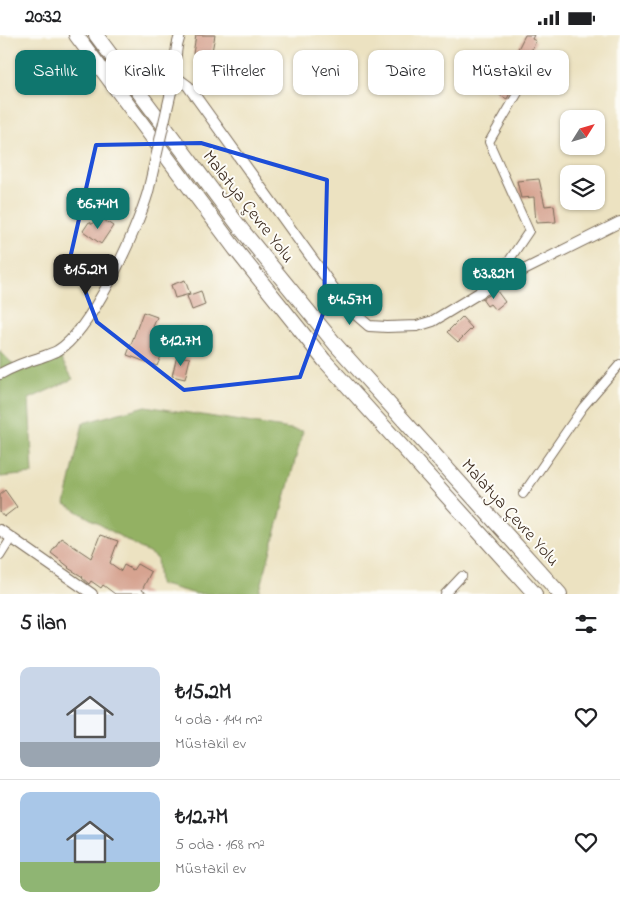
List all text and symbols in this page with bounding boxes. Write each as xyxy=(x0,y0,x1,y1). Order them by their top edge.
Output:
text: 20:32 xyxy=(25,4,62,31)
chip: Satılık xyxy=(15,50,96,95)
chip: Kiralık xyxy=(106,50,183,95)
chip: Filtreler xyxy=(193,50,283,95)
chip: Yeni xyxy=(293,50,358,95)
chip: Daire xyxy=(368,50,444,95)
chip: Müstakil ev xyxy=(454,50,569,95)
north arrow xyxy=(560,110,605,155)
map controls xyxy=(560,110,605,210)
street label: Malatya Çevre Yolu xyxy=(195,145,300,269)
button: layers xyxy=(560,165,605,210)
pin: ₺6.74M xyxy=(57,187,139,230)
text: ₺6.74M xyxy=(77,192,119,216)
pin: ₺15.2M xyxy=(45,253,127,296)
pin: ₺3.82M xyxy=(453,257,535,300)
text: ₺15.2M xyxy=(64,258,108,282)
text: ₺3.82M xyxy=(473,262,515,286)
pin: ₺4.57M xyxy=(309,283,391,326)
text: ₺4.57M xyxy=(328,288,372,312)
pin: ₺12.7M xyxy=(140,325,222,367)
text: ₺12.7M xyxy=(161,329,201,353)
street label: Malatya Çevre Yolu xyxy=(454,454,565,573)
text: 5 ilan xyxy=(20,609,66,639)
icon: filters xyxy=(572,610,600,638)
text: ₺15.2M xyxy=(175,678,232,708)
icon: home xyxy=(60,687,120,747)
icon: heart xyxy=(572,703,600,731)
text: 4 oda · 144 m² xyxy=(175,708,262,732)
text: Müstakil ev xyxy=(175,732,246,756)
text: ₺12.7M xyxy=(175,803,228,833)
icon: home xyxy=(60,812,120,872)
icon: heart xyxy=(572,828,600,856)
text: 5 oda · 168 m² xyxy=(175,833,265,857)
text: Müstakil ev xyxy=(175,857,246,881)

